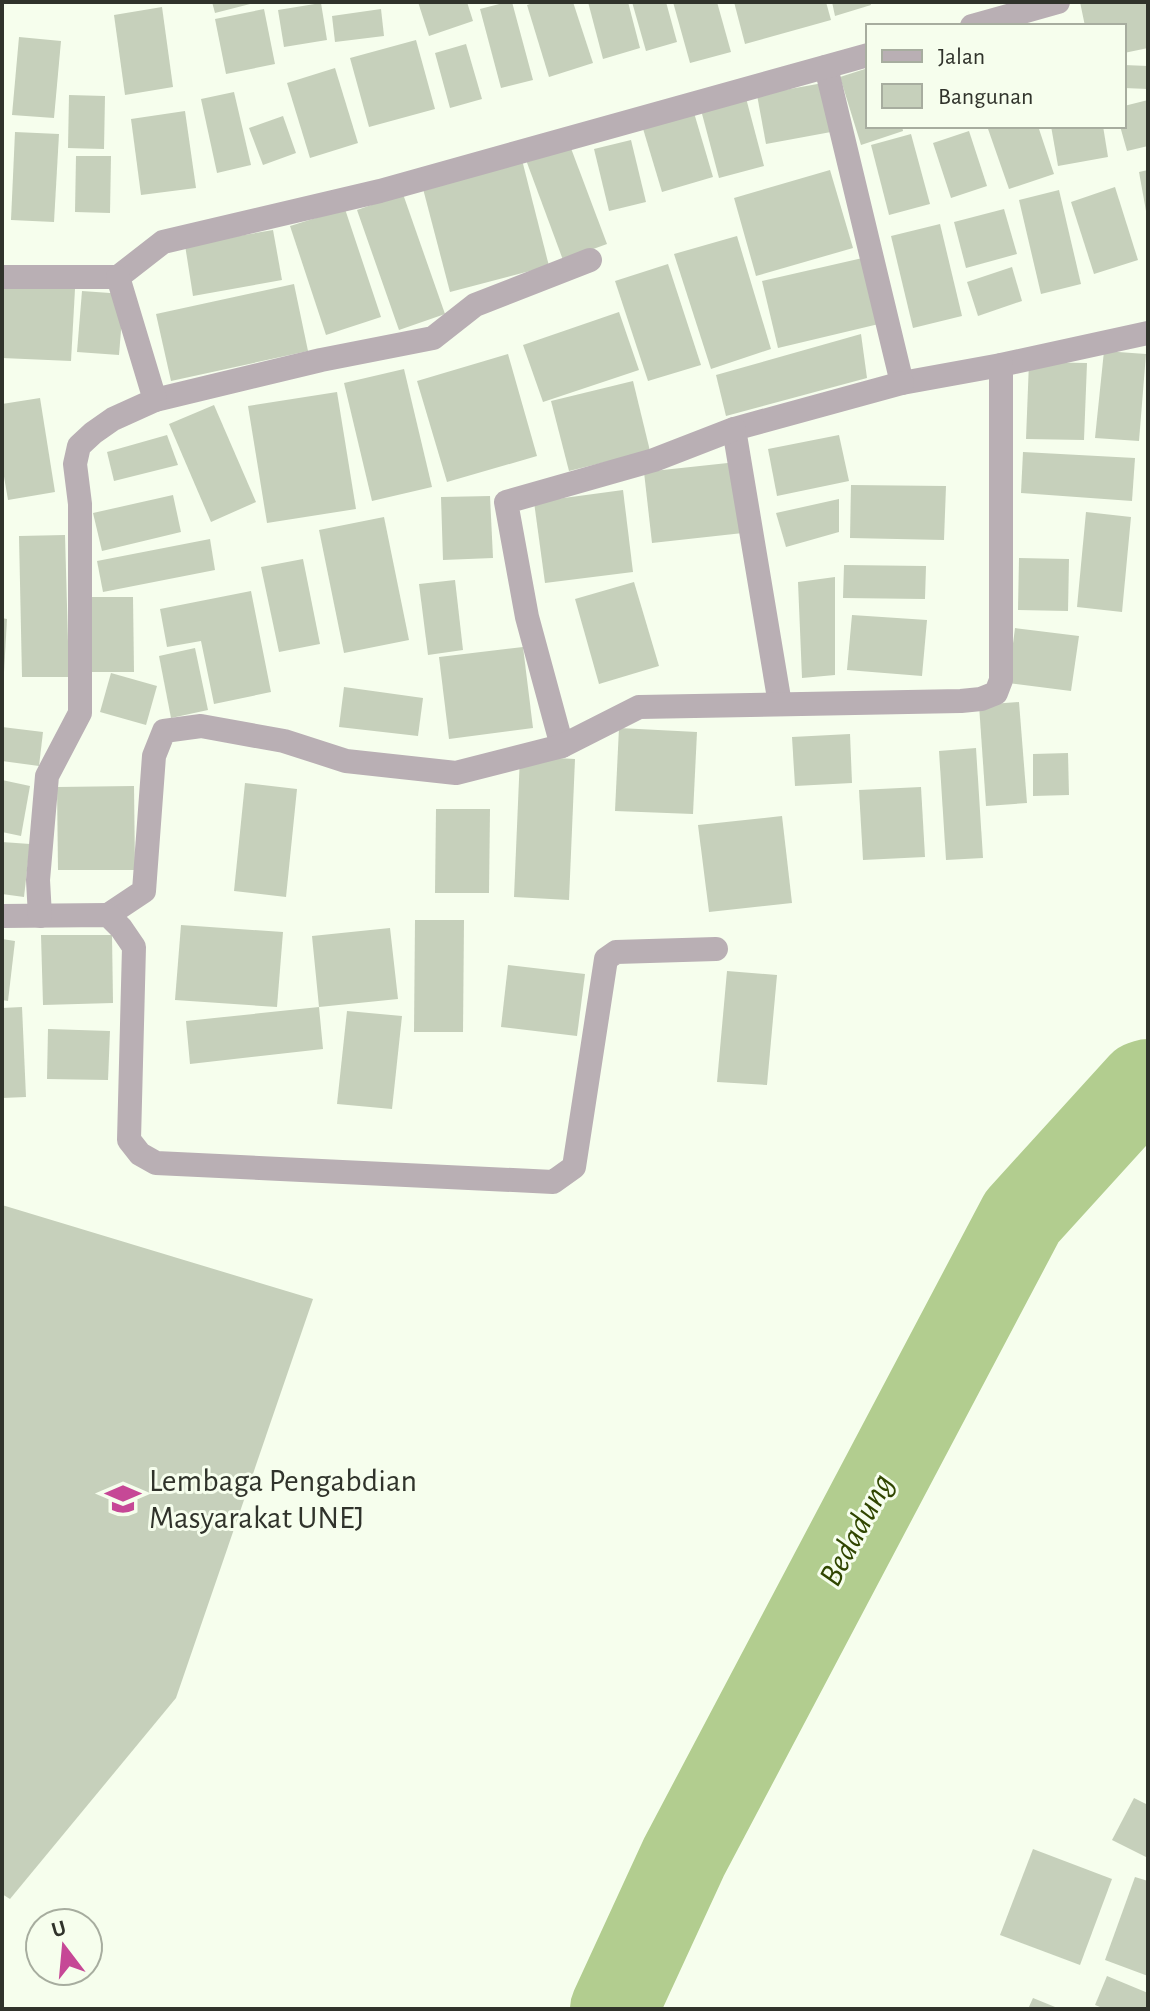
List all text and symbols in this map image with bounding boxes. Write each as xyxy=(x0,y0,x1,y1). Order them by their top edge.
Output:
legend xyxy=(866,24,1126,128)
text: Jalan xyxy=(938,45,985,69)
text: Bangunan xyxy=(938,85,1033,109)
place label: Lembaga Pengabdian Masyarakat UNEJ xyxy=(149,1465,417,1534)
water label: Bedadung xyxy=(813,1468,901,1592)
school or university icon: Lembaga Pengabdian Masyarakat UNEJ xyxy=(104,1480,142,1518)
north arrow xyxy=(24,1907,104,1987)
text: U xyxy=(49,1916,69,1941)

